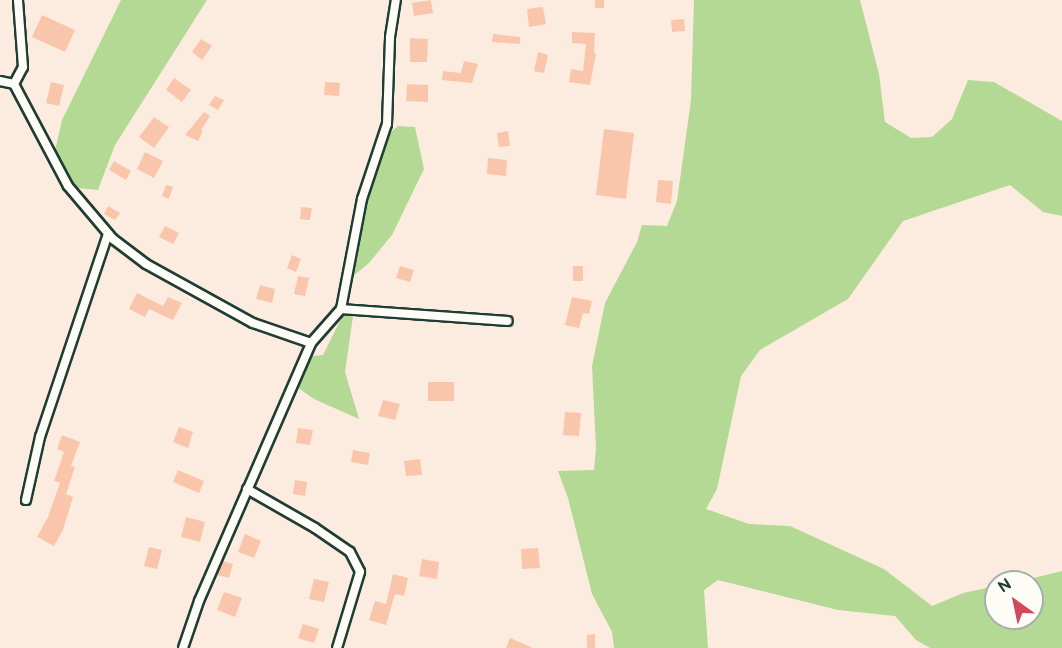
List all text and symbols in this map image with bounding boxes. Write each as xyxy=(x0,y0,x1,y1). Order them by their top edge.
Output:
north arrow xyxy=(984,570,1044,630)
text: N xyxy=(995,575,1015,597)

